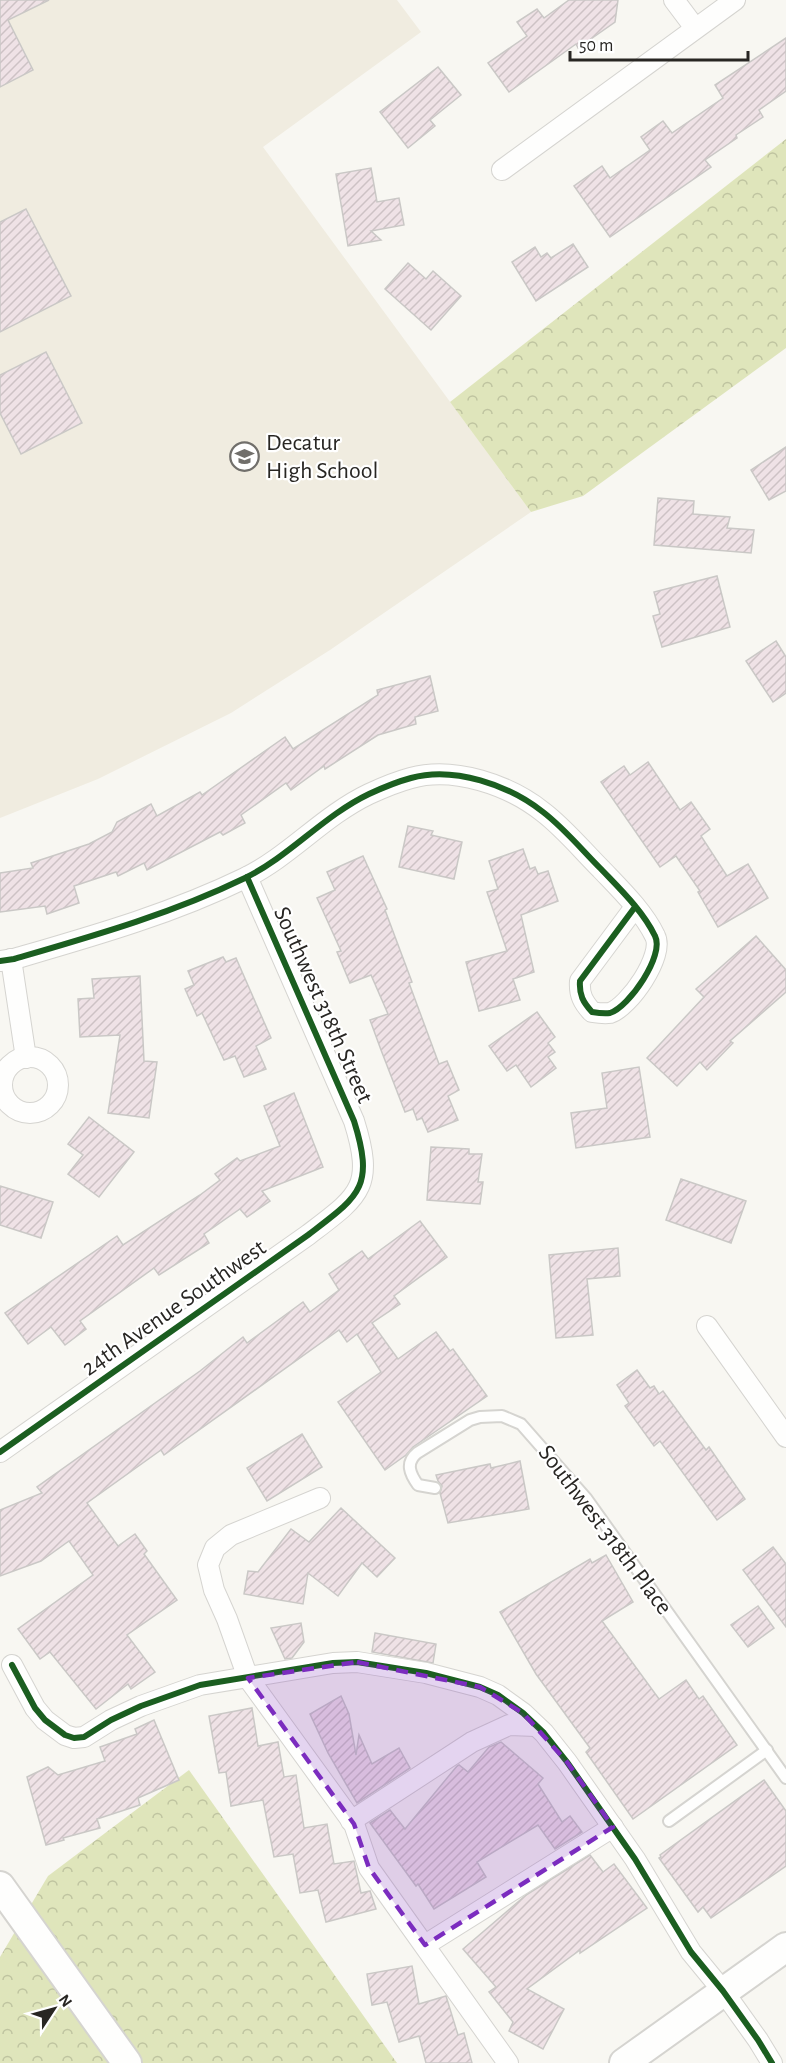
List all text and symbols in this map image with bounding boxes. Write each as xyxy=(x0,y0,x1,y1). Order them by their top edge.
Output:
scale bar xyxy=(570,24,748,62)
text: 50 m xyxy=(579,37,613,55)
place label: Decatur High School xyxy=(266,431,378,483)
school or university icon: Decatur High School xyxy=(229,441,261,473)
street label: Southwest 318th Street xyxy=(269,903,377,1107)
street label: 24th Avenue Southwest xyxy=(78,1235,271,1380)
street label: Southwest 318th Place xyxy=(534,1441,676,1619)
north arrow xyxy=(24,1979,84,2039)
text: N xyxy=(56,1992,75,2010)

